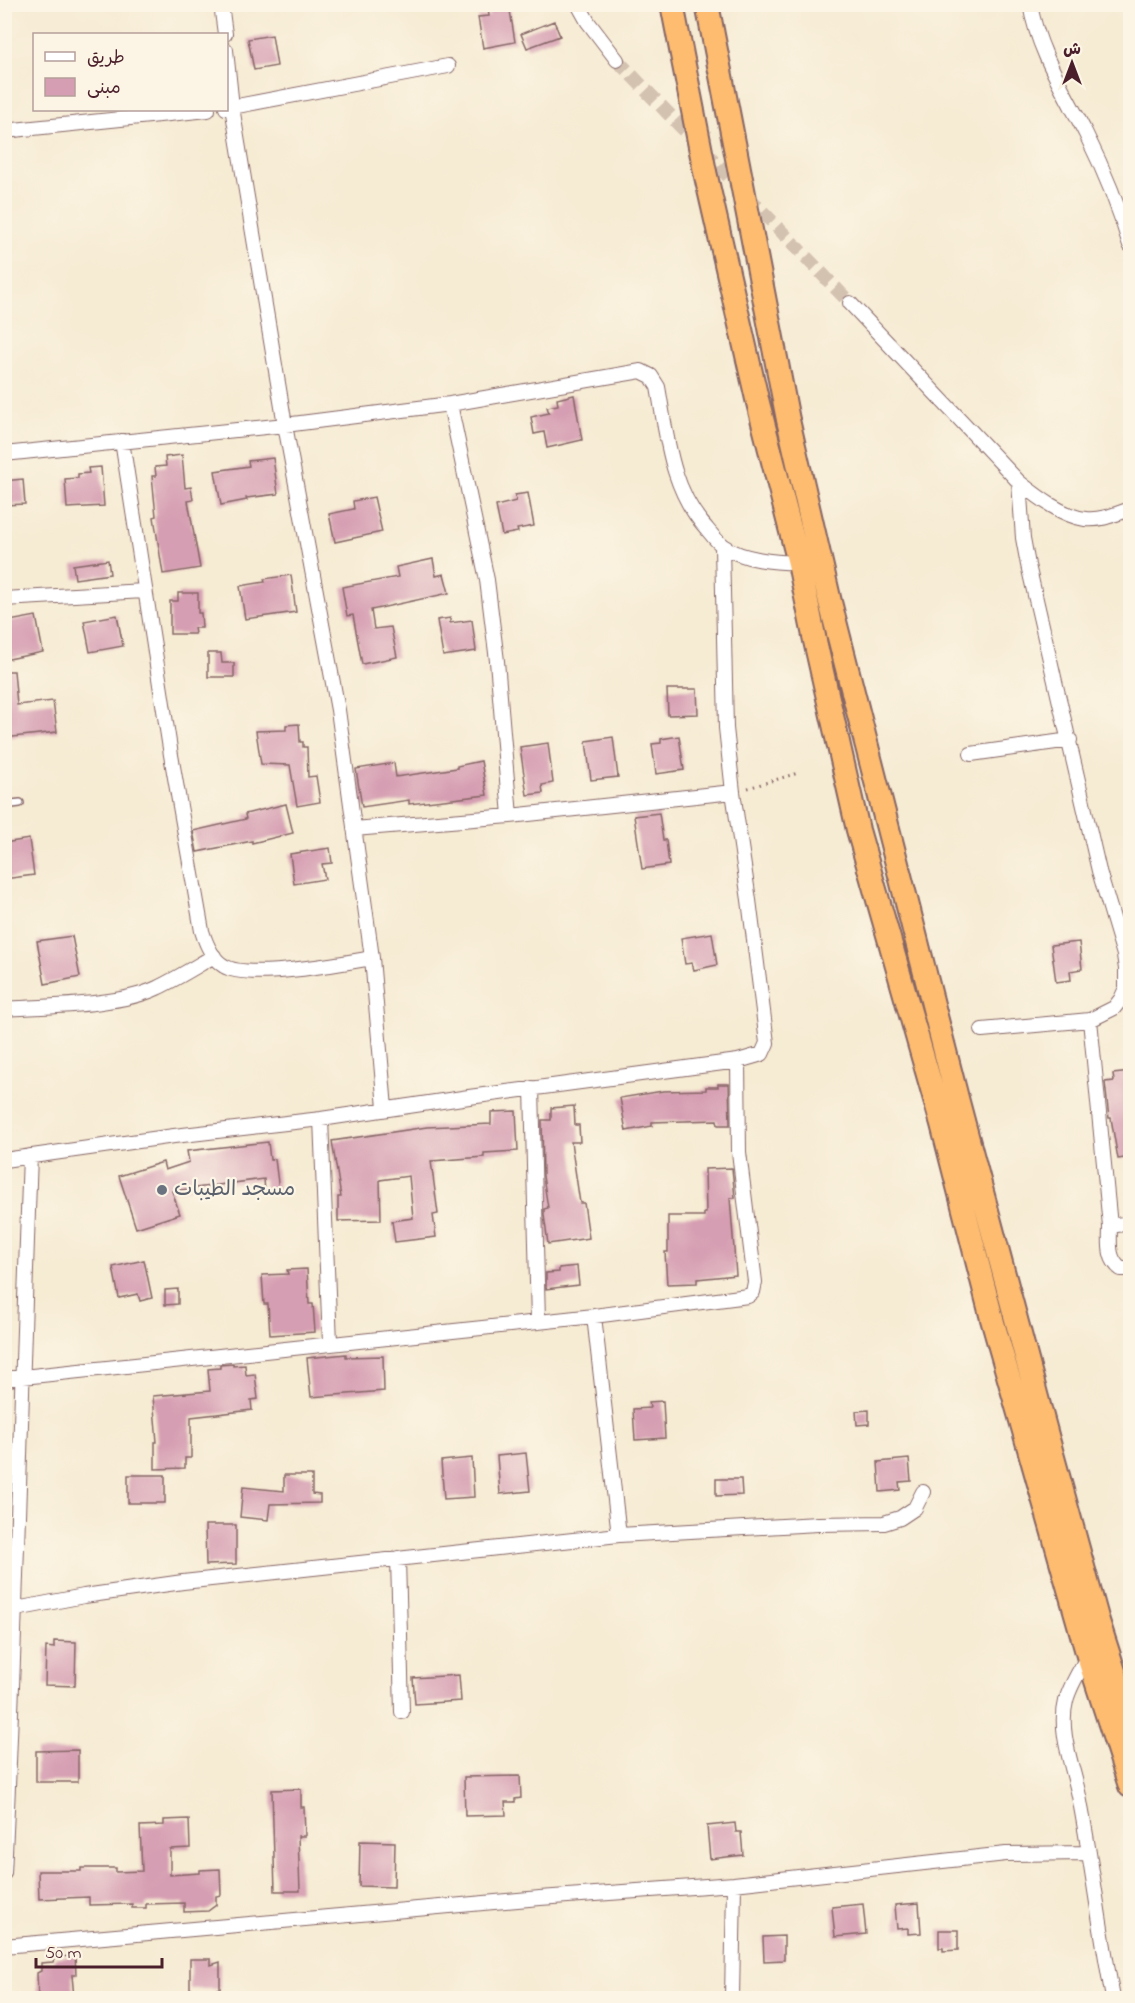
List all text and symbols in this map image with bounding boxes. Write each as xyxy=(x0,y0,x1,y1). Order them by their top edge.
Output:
legend xyxy=(33,33,228,111)
north arrow xyxy=(1042,33,1102,93)
text: ش xyxy=(1063,38,1081,62)
text: طريق xyxy=(87,46,125,72)
text: مبنى xyxy=(87,76,121,102)
place label: مسجد الطيبات xyxy=(174,1175,295,1205)
marker: مسجد الطيبات xyxy=(155,1183,169,1197)
scale bar xyxy=(36,1931,162,1969)
text: 50 m xyxy=(45,1941,82,1967)

